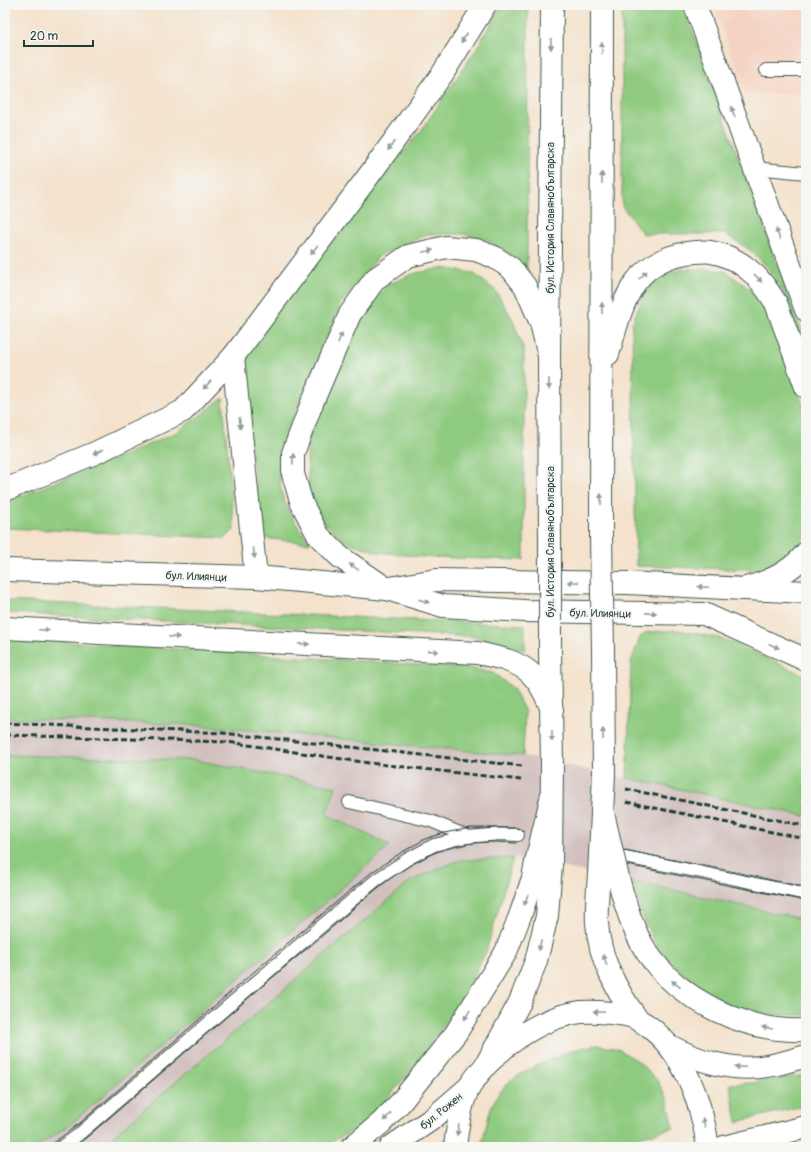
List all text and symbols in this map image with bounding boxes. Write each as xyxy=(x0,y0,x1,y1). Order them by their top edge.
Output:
scale bar xyxy=(24,22,93,48)
text: 20 m xyxy=(30,29,59,44)
one-way arrow xyxy=(461,32,468,44)
one-way arrow xyxy=(548,38,554,51)
one-way arrow xyxy=(599,41,605,54)
one-way arrow xyxy=(730,106,736,118)
one-way arrow xyxy=(387,140,395,151)
street label: бул. История Славянобългарска xyxy=(544,142,557,294)
one-way arrow xyxy=(599,171,605,184)
one-way arrow xyxy=(775,228,781,240)
one-way arrow xyxy=(310,245,318,255)
one-way arrow xyxy=(421,248,434,254)
one-way arrow xyxy=(638,270,647,280)
one-way arrow xyxy=(753,273,763,283)
one-way arrow xyxy=(599,301,605,314)
one-way arrow xyxy=(337,332,343,344)
one-way arrow xyxy=(546,378,552,391)
one-way arrow xyxy=(203,381,212,390)
one-way arrow xyxy=(237,417,244,429)
one-way arrow xyxy=(92,449,103,455)
one-way arrow xyxy=(290,452,296,465)
street label: бул. История Славянобългарска xyxy=(544,466,557,618)
one-way arrow xyxy=(598,492,604,505)
one-way arrow xyxy=(250,547,257,559)
one-way arrow xyxy=(349,563,360,571)
street label: бул. Илиянци xyxy=(165,569,227,584)
one-way arrow xyxy=(566,579,579,585)
one-way arrow xyxy=(696,584,709,590)
one-way arrow xyxy=(418,598,430,604)
street label: бул. Илиянци xyxy=(569,606,631,621)
one-way arrow xyxy=(645,610,657,617)
one-way arrow xyxy=(38,627,50,634)
one-way arrow xyxy=(168,634,180,641)
one-way arrow xyxy=(298,641,311,647)
one-way arrow xyxy=(769,643,780,649)
one-way arrow xyxy=(427,648,440,654)
one-way arrow xyxy=(600,727,606,740)
one-way arrow xyxy=(549,730,555,743)
one-way arrow xyxy=(523,894,529,906)
one-way arrow xyxy=(536,938,542,951)
one-way arrow xyxy=(602,954,608,966)
one-way arrow xyxy=(670,980,681,989)
one-way arrow xyxy=(593,1008,605,1015)
one-way arrow xyxy=(463,1010,471,1020)
one-way arrow xyxy=(761,1024,773,1030)
one-way arrow xyxy=(733,1064,746,1070)
street label: бул. Рожен xyxy=(417,1090,465,1132)
one-way arrow xyxy=(382,1112,391,1122)
one-way arrow xyxy=(700,1117,706,1129)
one-way arrow xyxy=(454,1124,460,1136)

